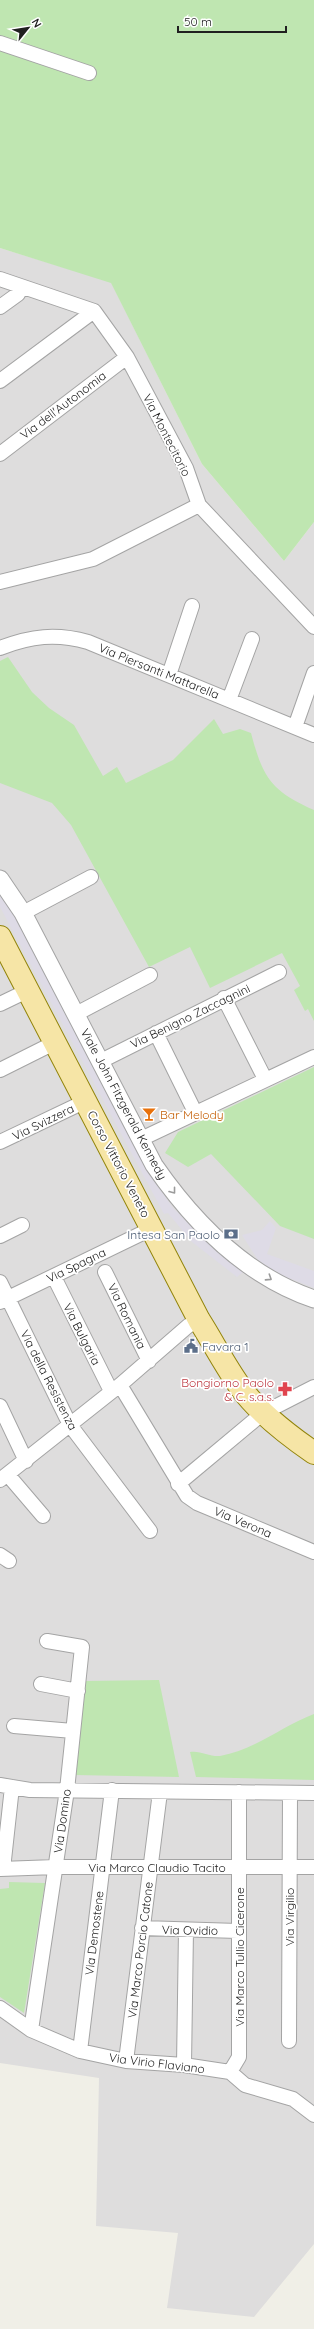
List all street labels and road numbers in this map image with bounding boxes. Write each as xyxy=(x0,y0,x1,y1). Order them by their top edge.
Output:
street label: Via dell'Autonomia xyxy=(17,368,109,442)
street label: Via Montecitorio xyxy=(140,391,194,479)
street label: Via Piersanti Mattarella xyxy=(97,640,221,702)
street label: Via Benigno Zaccagnini xyxy=(128,980,252,1052)
street label: Viale John Fitzgerald Kennedy xyxy=(78,1026,170,1182)
street label: Via Svizzera xyxy=(10,1101,76,1143)
street label: Corso Vittorio Veneto xyxy=(84,1108,154,1220)
street label: Via Spagna xyxy=(44,1244,108,1286)
street label: Via Romania xyxy=(105,1281,149,1351)
street label: Via Bulgaria xyxy=(60,1301,104,1367)
street label: Via della Resistenza xyxy=(17,1327,81,1433)
street label: Via Verona xyxy=(212,1503,274,1541)
street label: Via Domino xyxy=(50,1788,74,1854)
street label: Via Marco Claudio Tacito xyxy=(88,1860,226,1875)
street label: Via Marco Porcio Catone xyxy=(124,1881,156,2019)
street label: Via Marco Tullio Cicerone xyxy=(232,1887,247,2027)
street label: Via Virgilio xyxy=(282,1888,297,1946)
street label: Via Demostene xyxy=(81,1890,107,1976)
street label: Via Ovidio xyxy=(162,1922,218,1938)
street label: Via Virio Flaviano xyxy=(108,2050,206,2076)

